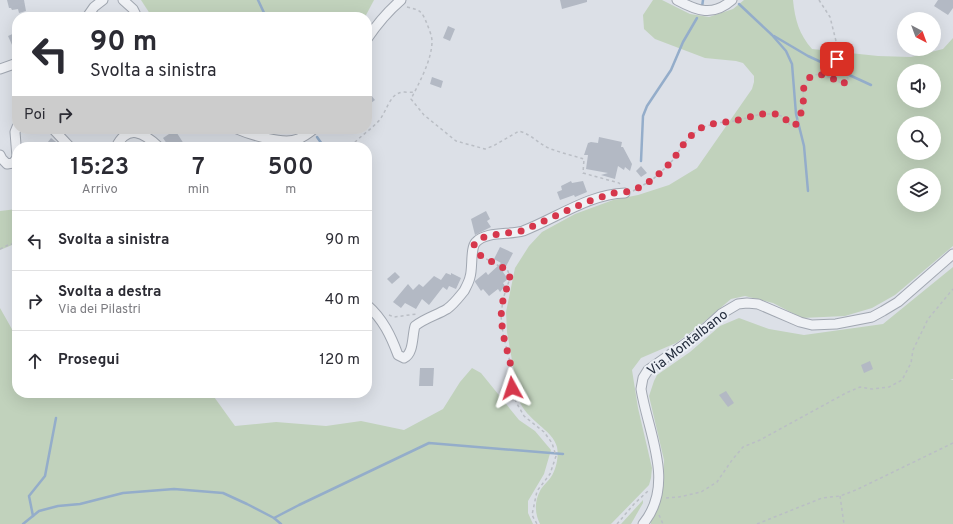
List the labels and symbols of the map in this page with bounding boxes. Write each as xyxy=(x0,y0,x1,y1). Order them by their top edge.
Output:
north arrow xyxy=(897,12,941,56)
pin xyxy=(820,42,854,76)
street label: Via Montalbano xyxy=(644,306,732,380)
position arrow xyxy=(491,367,533,409)

